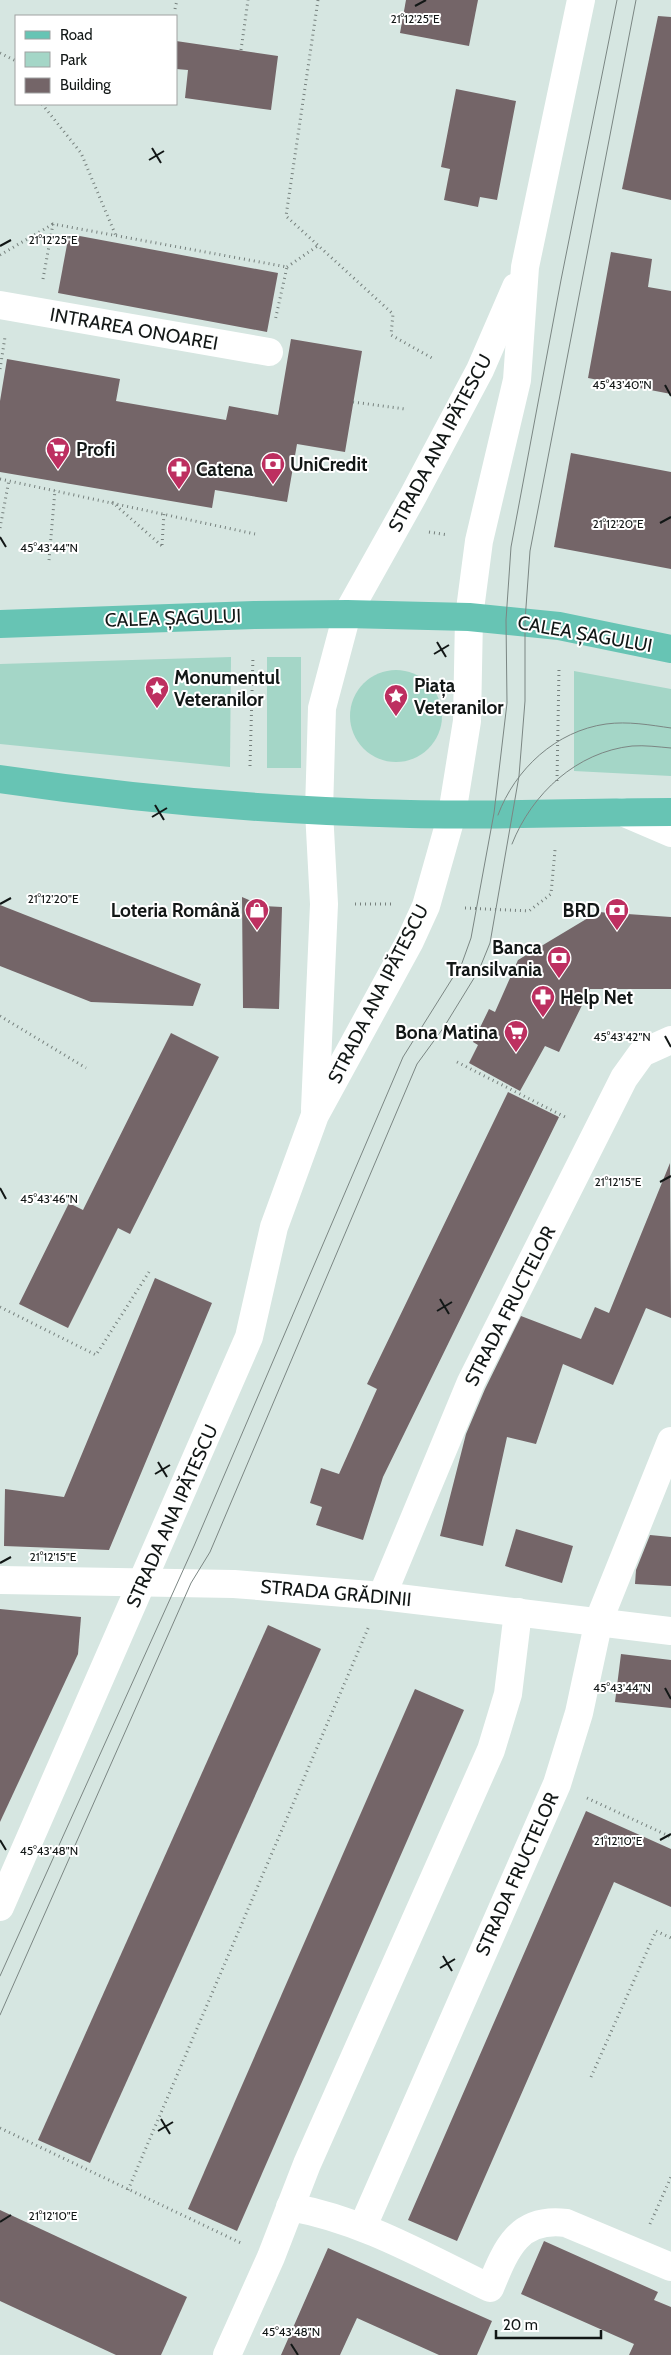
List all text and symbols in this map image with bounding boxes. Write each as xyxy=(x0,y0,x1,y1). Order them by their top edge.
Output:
text: 21°12'25"E xyxy=(390,11,440,26)
legend xyxy=(15,15,178,105)
text: Road xyxy=(60,26,93,44)
text: Park xyxy=(60,51,87,69)
text: Building xyxy=(60,76,111,94)
text: 21°12'25"E xyxy=(28,232,78,247)
street label: INTRAREA ONOAREI xyxy=(48,303,220,355)
street label: STRADA ANA IPĂTESCU xyxy=(383,350,497,536)
text: 45°43'40"N xyxy=(592,377,652,392)
supermarket icon: Profi xyxy=(45,436,71,470)
place label: Profi xyxy=(76,438,115,461)
bank icon: UniCredit xyxy=(260,451,286,485)
place label: UniCredit xyxy=(290,453,368,476)
pharmacy icon: Catena xyxy=(166,456,192,490)
place label: Catena xyxy=(196,458,254,481)
text: 21°12'20"E xyxy=(592,516,644,531)
text: 45°43'44"N xyxy=(20,540,78,555)
street label: CALEA ȘAGULUI xyxy=(104,604,242,633)
street label: CALEA ȘAGULUI xyxy=(516,611,654,658)
place label: Monumentul Veteranilor xyxy=(174,666,280,711)
place label: Piața Veteranilor xyxy=(414,674,504,719)
place icon: Monumentul Veteranilor xyxy=(144,675,170,709)
place icon: Piața Veteranilor xyxy=(383,683,409,717)
text: 21°12'20"E xyxy=(27,891,79,906)
shop icon: Loteria Română xyxy=(244,897,270,931)
bank icon: BRD xyxy=(604,897,630,931)
place label: Loteria Română xyxy=(111,899,241,922)
place label: BRD xyxy=(563,899,600,922)
street label: STRADA ANA IPĂTESCU xyxy=(323,901,433,1087)
place label: Banca Transilvania xyxy=(446,936,543,981)
bank icon: Banca Transilvania xyxy=(546,945,572,979)
pharmacy icon: Help Net xyxy=(530,984,556,1018)
place label: Help Net xyxy=(560,986,633,1009)
supermarket icon: Bona Matina xyxy=(503,1019,529,1053)
place label: Bona Matina xyxy=(395,1021,499,1044)
text: 45°43'42"N xyxy=(593,1029,651,1044)
text: 21°12'15"E xyxy=(595,1174,642,1189)
text: 45°43'46"N xyxy=(20,1191,78,1206)
street label: STRADA FRUCTELOR xyxy=(460,1222,561,1390)
street label: STRADA ANA IPĂTESCU xyxy=(121,1421,223,1611)
text: 21°12'15"E xyxy=(30,1549,77,1564)
street label: STRADA GRĂDINII xyxy=(259,1575,413,1611)
text: 45°43'44"N xyxy=(593,1680,651,1695)
street label: STRADA FRUCTELOR xyxy=(471,1788,564,1959)
text: 21°12'10"E xyxy=(594,1833,643,1848)
text: 45°43'48"N xyxy=(20,1843,78,1858)
text: 21°12'10"E xyxy=(29,2208,78,2223)
scale bar xyxy=(496,2308,601,2340)
text: 20 m xyxy=(503,2316,538,2334)
text: 45°43'48"N xyxy=(262,2324,320,2339)

